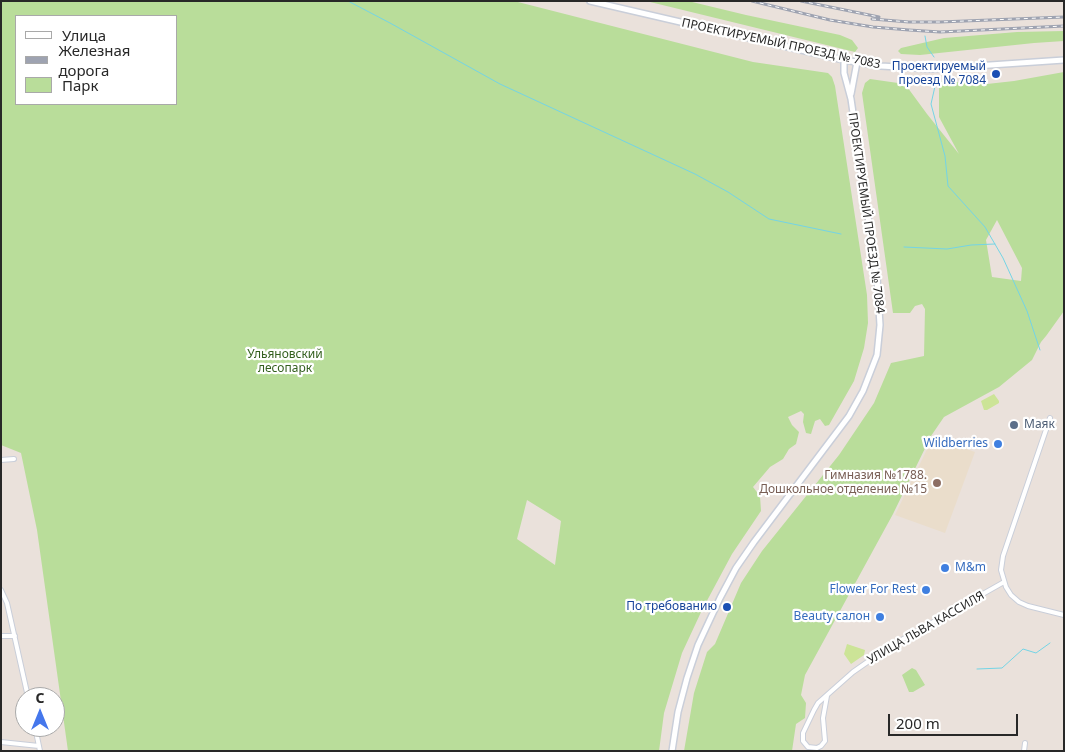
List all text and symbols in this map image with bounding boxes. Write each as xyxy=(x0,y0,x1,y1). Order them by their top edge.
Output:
legend xyxy=(15,15,178,105)
street label: ПРОЕКТИРУЕМЫЙ ПРОЕЗД № 7083 xyxy=(680,16,882,72)
text: Улица xyxy=(62,25,106,45)
text: Железная дорога xyxy=(58,40,131,80)
place label: Проектируемый проезд № 7084 xyxy=(892,60,986,88)
marker: Проектируемый проезд № 7084 xyxy=(990,68,1002,80)
text: Парк xyxy=(62,75,98,95)
street label: ПРОЕКТИРУЕМЫЙ ПРОЕЗД № 7084 xyxy=(845,112,887,314)
park label: Ульяновский лесопарк xyxy=(247,348,323,376)
place label: Маяк xyxy=(1024,418,1055,432)
marker: Маяк xyxy=(1008,419,1020,431)
place label: Wildberries xyxy=(924,437,988,451)
marker: Wildberries xyxy=(992,438,1004,450)
place label: Гимназия №1788. Дошкольное отделение №15 xyxy=(759,469,927,497)
marker: Гимназия №1788. Дошкольное отделение №15 xyxy=(931,477,943,489)
place label: M&m xyxy=(955,561,986,575)
marker: M&m xyxy=(939,562,951,574)
place label: Flower For Rest xyxy=(830,583,916,597)
marker: Flower For Rest xyxy=(920,584,932,596)
street label: УЛИЦА ЛЬВА КАССИЛЯ xyxy=(865,589,987,667)
place label: По требованию xyxy=(626,600,717,614)
marker: По требованию xyxy=(721,601,733,613)
place label: Beauty салон xyxy=(794,610,870,624)
marker: Beauty салон xyxy=(874,611,886,623)
north arrow xyxy=(15,687,65,737)
text: С xyxy=(35,688,45,707)
scale bar xyxy=(890,704,1020,736)
text: 200 m xyxy=(896,713,940,733)

